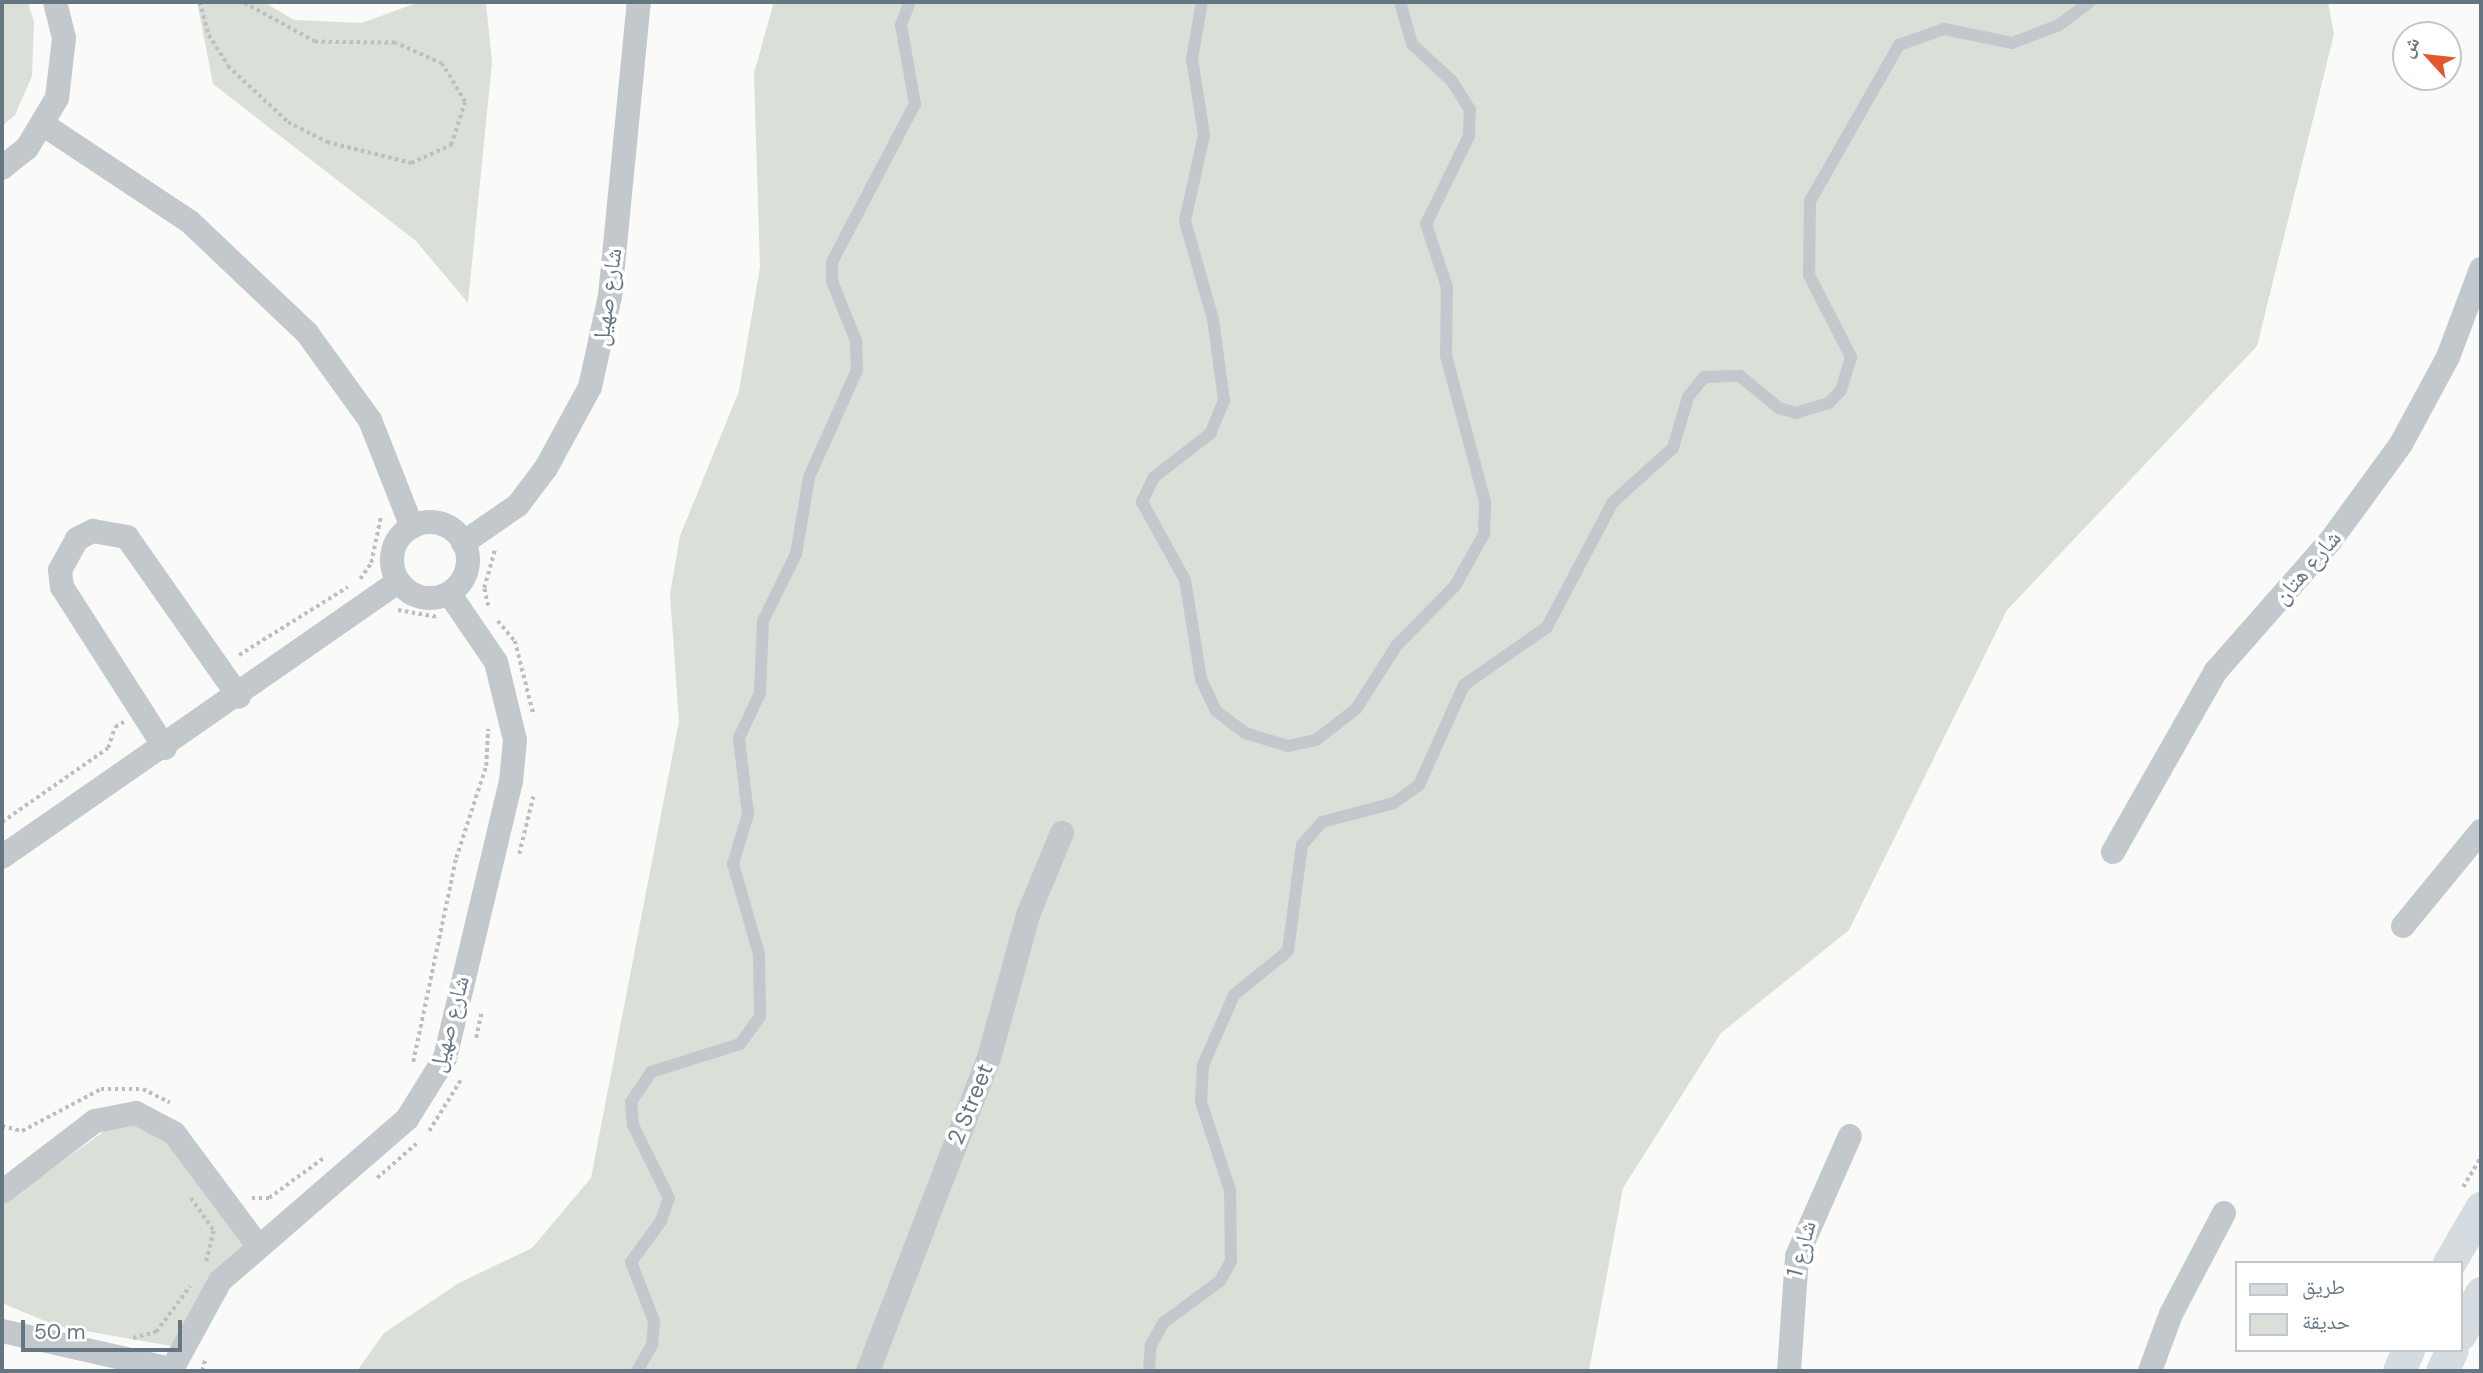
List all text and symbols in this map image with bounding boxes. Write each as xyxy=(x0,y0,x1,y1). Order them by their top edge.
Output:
north arrow xyxy=(2392,21,2462,91)
text: ش xyxy=(2394,32,2425,62)
street label: شارع صهيل xyxy=(586,246,628,348)
street label: شارع هتان xyxy=(2267,524,2347,610)
street label: شارع صهيل xyxy=(423,973,475,1075)
street label: 2 Street xyxy=(941,1060,999,1148)
street label: شارع 1 xyxy=(1780,1218,1822,1280)
legend xyxy=(2234,1261,2462,1352)
text: طريق xyxy=(2302,1273,2345,1301)
scale bar xyxy=(24,1306,186,1350)
text: حديقة xyxy=(2302,1308,2350,1336)
text: 50 m xyxy=(34,1318,85,1346)

